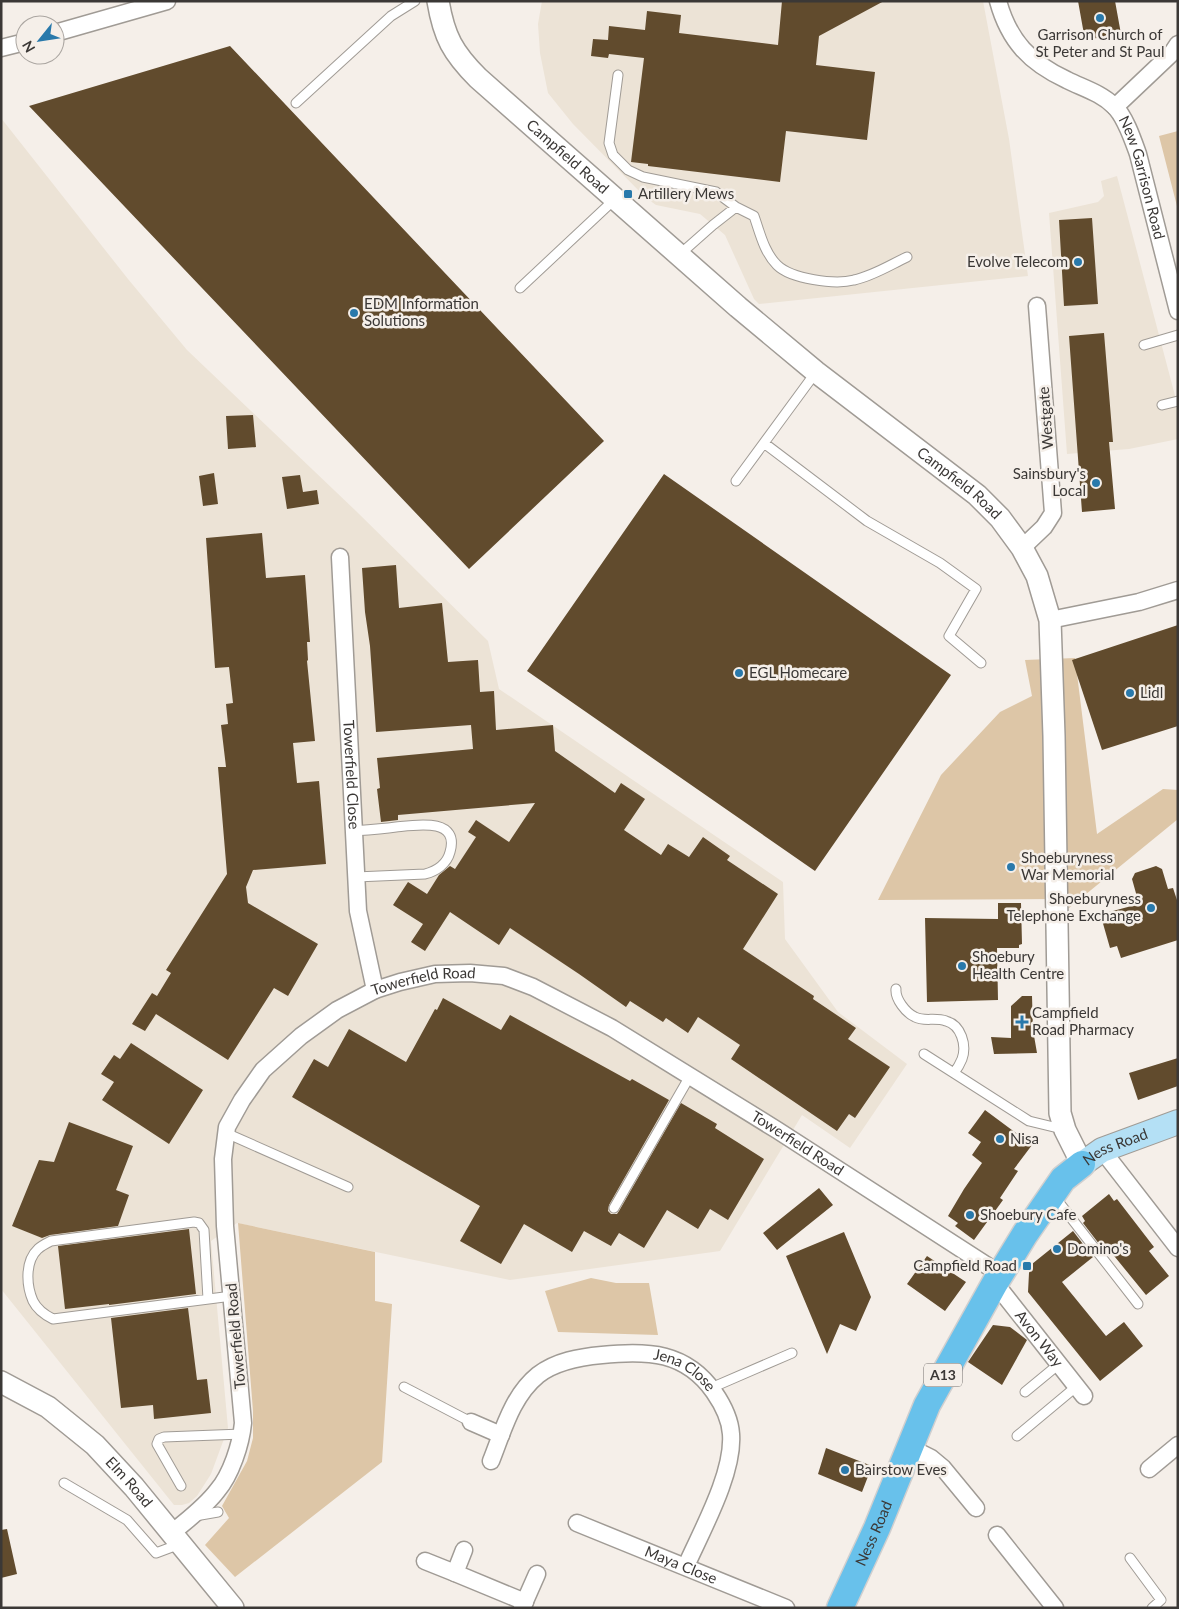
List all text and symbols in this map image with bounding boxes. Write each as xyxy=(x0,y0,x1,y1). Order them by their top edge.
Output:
marker: Garrison Church of St Peter and St Paul xyxy=(1094,12,1106,24)
north arrow xyxy=(15,15,65,65)
place label: Garrison Church of St Peter and St Paul xyxy=(1036,25,1164,60)
text: N xyxy=(18,38,38,56)
street label: New Garrison Road xyxy=(1116,112,1169,241)
street label: Campfield Road xyxy=(523,115,613,197)
place label: Artillery Mews xyxy=(638,184,734,202)
marker: Artillery Mews xyxy=(622,188,634,200)
place label: Evolve Telecom xyxy=(967,252,1068,270)
marker: Evolve Telecom xyxy=(1072,256,1084,268)
place label: EDM Information Solutions xyxy=(364,294,479,329)
marker: EDM Information Solutions xyxy=(348,307,360,319)
street label: Westgate xyxy=(1034,386,1056,450)
street label: Campfield Road xyxy=(914,443,1006,522)
place label: Sainsbury's Local xyxy=(1013,464,1086,499)
marker: Sainsbury's Local xyxy=(1090,477,1102,489)
place label: EGL Homecare xyxy=(749,663,847,681)
marker: EGL Homecare xyxy=(733,667,745,679)
place label: Lidl xyxy=(1140,683,1163,701)
marker: Lidl xyxy=(1124,687,1136,699)
street label: Towerfield Close xyxy=(340,720,364,830)
place label: Shoeburyness War Memorial xyxy=(1021,848,1115,883)
marker: Shoeburyness War Memorial xyxy=(1005,861,1017,873)
place label: Shoeburyness Telephone Exchange xyxy=(1006,889,1141,924)
marker: Shoeburyness Telephone Exchange xyxy=(1145,902,1157,914)
place label: Shoebury Health Centre xyxy=(972,947,1064,982)
marker: Shoebury Health Centre xyxy=(956,960,968,972)
street label: Towerfield Road xyxy=(369,963,476,999)
place label: Campfield Road Pharmacy xyxy=(1032,1003,1134,1038)
marker: Campfield Road Pharmacy xyxy=(1016,1016,1028,1028)
street label: Towerfield Road xyxy=(748,1106,847,1179)
street label: Ness Road xyxy=(1079,1124,1150,1169)
place label: Nisa xyxy=(1010,1129,1039,1147)
marker: Nisa xyxy=(994,1133,1006,1145)
place label: Shoebury Cafe xyxy=(980,1205,1077,1223)
marker: Shoebury Cafe xyxy=(964,1209,976,1221)
place label: Domino's xyxy=(1067,1239,1129,1257)
marker: Domino's xyxy=(1051,1243,1063,1255)
place label: Campfield Road xyxy=(913,1256,1017,1274)
marker: Campfield Road xyxy=(1021,1260,1033,1272)
street label: Towerfield Road xyxy=(221,1282,249,1390)
street label: Avon Way xyxy=(1012,1306,1068,1370)
street label: Jena Close xyxy=(652,1345,720,1394)
road number: A13 xyxy=(924,1364,962,1386)
street label: Elm Road xyxy=(102,1452,157,1511)
place label: Bairstow Eves xyxy=(855,1460,947,1478)
marker: Bairstow Eves xyxy=(839,1464,851,1476)
street label: Ness Road xyxy=(851,1498,895,1568)
street label: Maya Close xyxy=(642,1542,720,1587)

